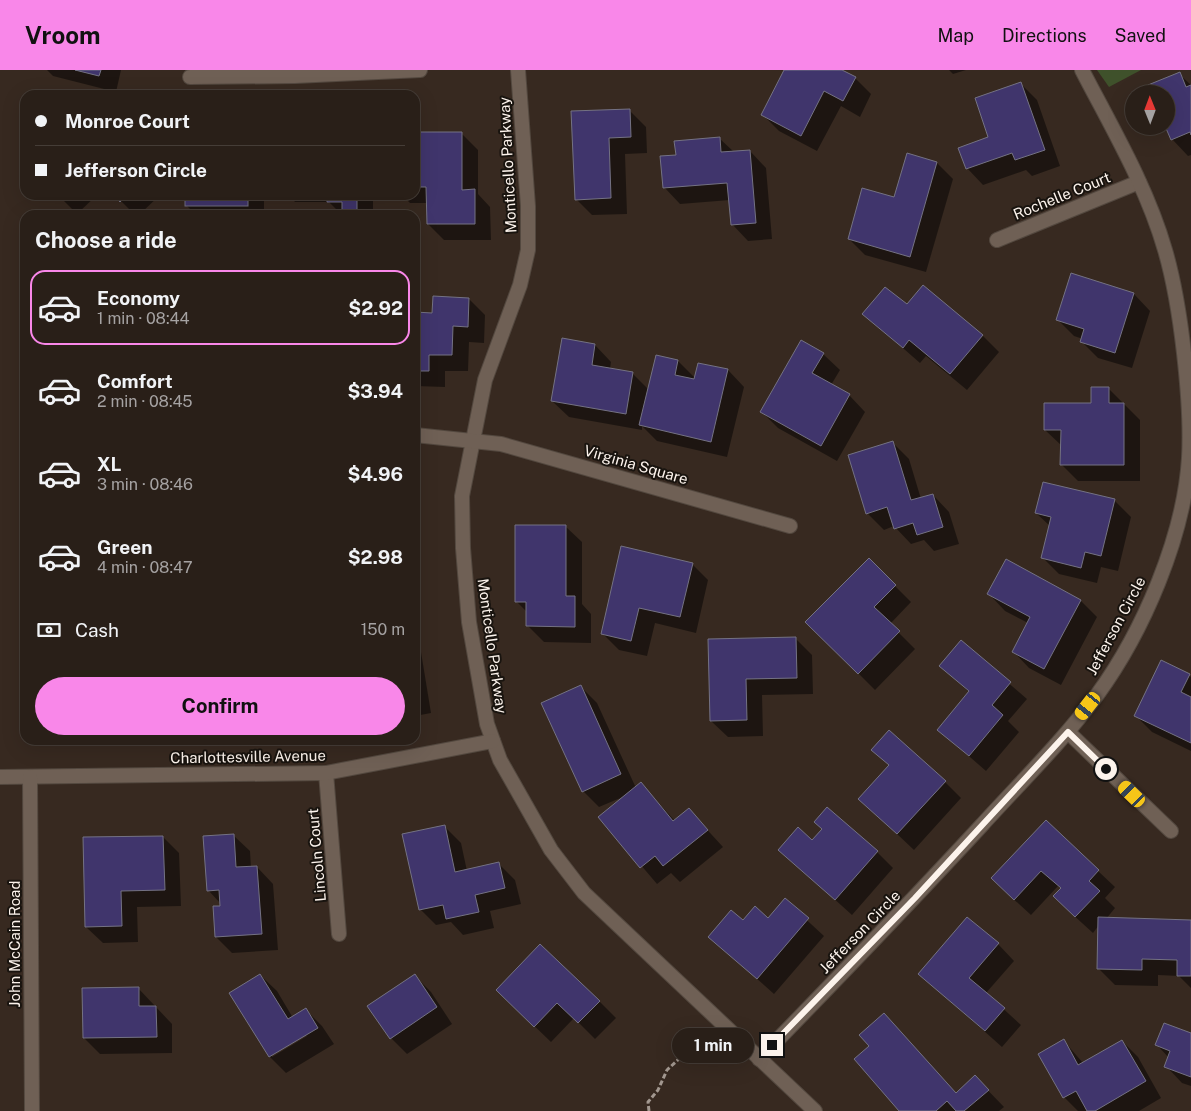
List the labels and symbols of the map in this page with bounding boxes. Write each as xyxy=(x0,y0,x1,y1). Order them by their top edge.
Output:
north arrow xyxy=(1125,85,1175,135)
street label: Monticello Parkway xyxy=(495,96,520,234)
street label: Rochelle Court xyxy=(1011,168,1113,223)
street label: Virginia Square xyxy=(582,442,690,487)
street label: Jefferson Circle xyxy=(1083,574,1149,678)
street label: Monticello Parkway xyxy=(475,577,510,715)
car xyxy=(1072,690,1103,722)
street label: Charlottesville Avenue xyxy=(170,747,326,766)
route start xyxy=(1095,758,1117,780)
car xyxy=(1116,778,1148,810)
street label: Lincoln Court xyxy=(304,808,329,902)
street label: John McCain Road xyxy=(6,881,23,1007)
street label: Jefferson Circle xyxy=(816,887,904,977)
callout: 1 min xyxy=(672,1028,754,1062)
route end xyxy=(761,1034,783,1056)

